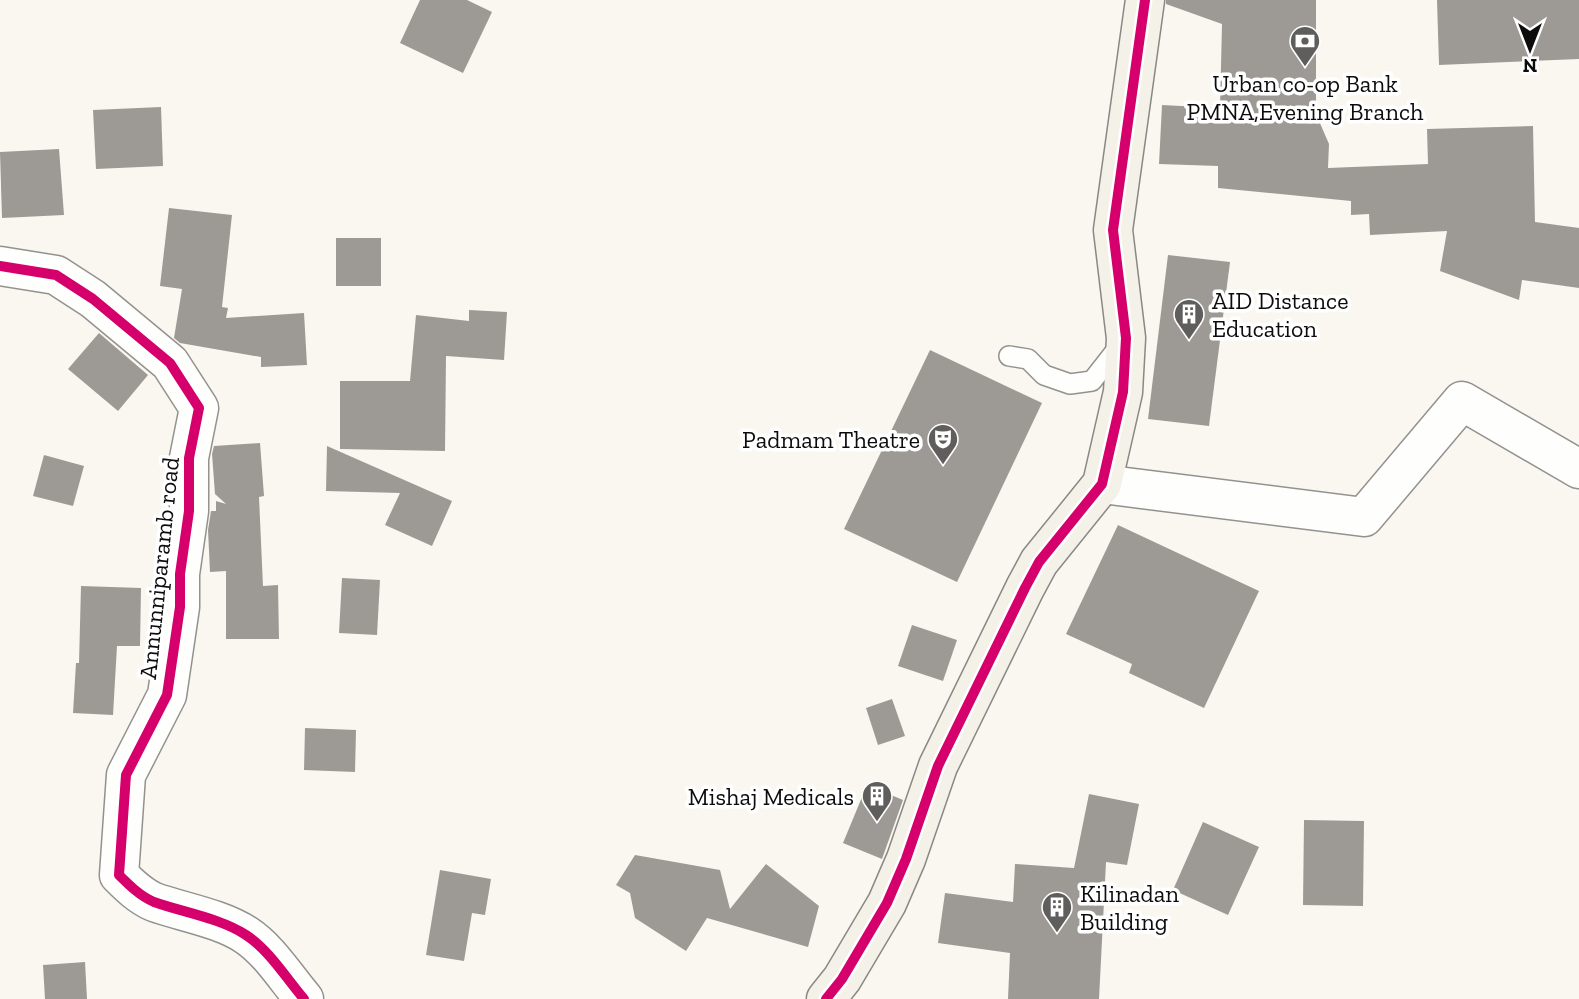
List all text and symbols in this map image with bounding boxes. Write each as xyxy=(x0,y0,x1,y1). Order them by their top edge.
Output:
north arrow xyxy=(1495,14,1565,84)
bank icon: Urban co-op Bank PMNA,Evening Branch xyxy=(1288,24,1322,68)
text: N xyxy=(1523,54,1537,77)
place label: Urban co-op Bank PMNA,Evening Branch xyxy=(1187,69,1424,126)
place label: AID Distance Education xyxy=(1212,286,1348,343)
building icon: AID Distance Education xyxy=(1172,297,1206,341)
theatre icon: Padmam Theatre xyxy=(926,422,960,466)
place label: Padmam Theatre xyxy=(742,425,920,454)
street label: Annunniparamb road xyxy=(133,455,185,681)
building icon: Mishaj Medicals xyxy=(860,779,894,823)
place label: Mishaj Medicals xyxy=(688,782,854,811)
place label: Kilinadan Building xyxy=(1080,879,1179,936)
building icon: Kilinadan Building xyxy=(1040,890,1074,934)

